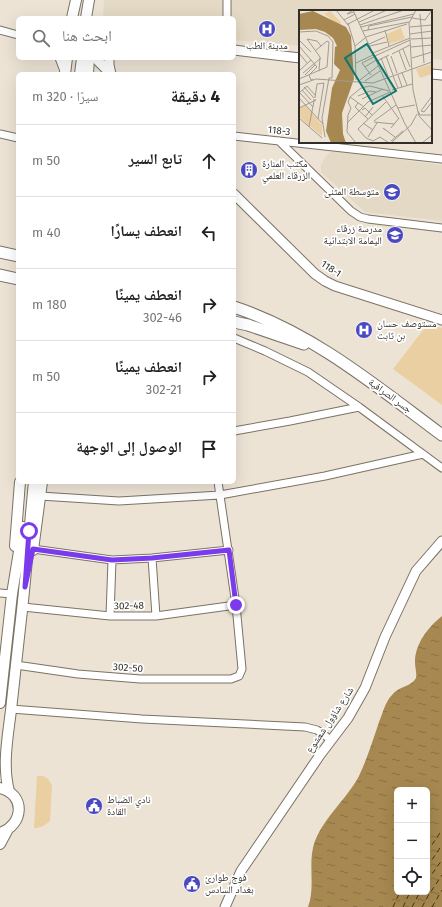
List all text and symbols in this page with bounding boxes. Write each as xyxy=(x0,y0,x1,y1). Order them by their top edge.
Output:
inset map xyxy=(299,10,432,143)
search box xyxy=(16,16,236,60)
hospital icon: مدينة الطب xyxy=(257,19,277,39)
icon: search xyxy=(30,27,52,49)
text: ابحث هنا xyxy=(62,27,112,45)
place label: مدينة الطب xyxy=(246,40,288,52)
text: 4 دقيقة xyxy=(171,86,220,107)
text: سيرًا · 320 m xyxy=(32,89,98,104)
street label: 118-3 xyxy=(267,124,291,138)
text: تابع السير xyxy=(128,150,182,168)
icon: ahead xyxy=(198,150,220,172)
text: 50 m xyxy=(32,153,60,168)
place label: مكتب المنارة الزرقاء العلمي xyxy=(262,158,310,184)
building icon: مكتب المنارة الزرقاء العلمي xyxy=(239,160,259,180)
school or university icon: متوسطة المثنى xyxy=(382,182,402,202)
place label: متوسطة المثنى xyxy=(324,186,379,198)
text: انعطف يسارًا xyxy=(110,222,182,240)
icon: left xyxy=(198,222,220,244)
place label: مدرسة زرقاء اليمامة الابتدائية xyxy=(324,223,382,247)
text: 40 m xyxy=(32,225,61,240)
school or university icon: مدرسة زرقاء اليمامة الابتدائية xyxy=(385,225,405,245)
street label: 118-1 xyxy=(319,258,343,280)
text: انعطف يمينًا xyxy=(115,286,182,304)
icon: right xyxy=(198,294,220,316)
text: 180 m xyxy=(32,297,67,312)
text: 302-46 xyxy=(143,310,182,325)
place label: مستوصف حسان بن ثابت xyxy=(377,318,437,342)
hospital icon: مستوصف حسان بن ثابت xyxy=(354,320,374,340)
text: انعطف يمينًا xyxy=(115,358,182,376)
icon: right xyxy=(198,366,220,388)
text: 50 m xyxy=(32,369,60,384)
street label: جسر الصرافية xyxy=(366,376,415,416)
text: 302-21 xyxy=(146,382,182,397)
text: الوصول إلى الوجهة xyxy=(76,438,182,456)
icon: arrive xyxy=(198,438,220,460)
route start xyxy=(20,522,38,540)
route end xyxy=(227,596,245,614)
street label: 302-48 xyxy=(114,600,145,612)
street label: 302-50 xyxy=(113,661,144,675)
street label: شارع شاؤول شعشوع xyxy=(304,684,357,755)
map controls xyxy=(394,787,430,895)
button: + xyxy=(394,787,430,823)
place label: نادي الضباط القادة xyxy=(107,794,151,818)
public building icon: نادي الضباط القادة xyxy=(84,796,104,816)
button: − xyxy=(394,823,430,859)
button: locate xyxy=(394,859,430,895)
place label: فوج طوارئ بغداد السادس xyxy=(205,872,254,896)
public building icon: فوج طوارئ بغداد السادس xyxy=(182,874,202,894)

